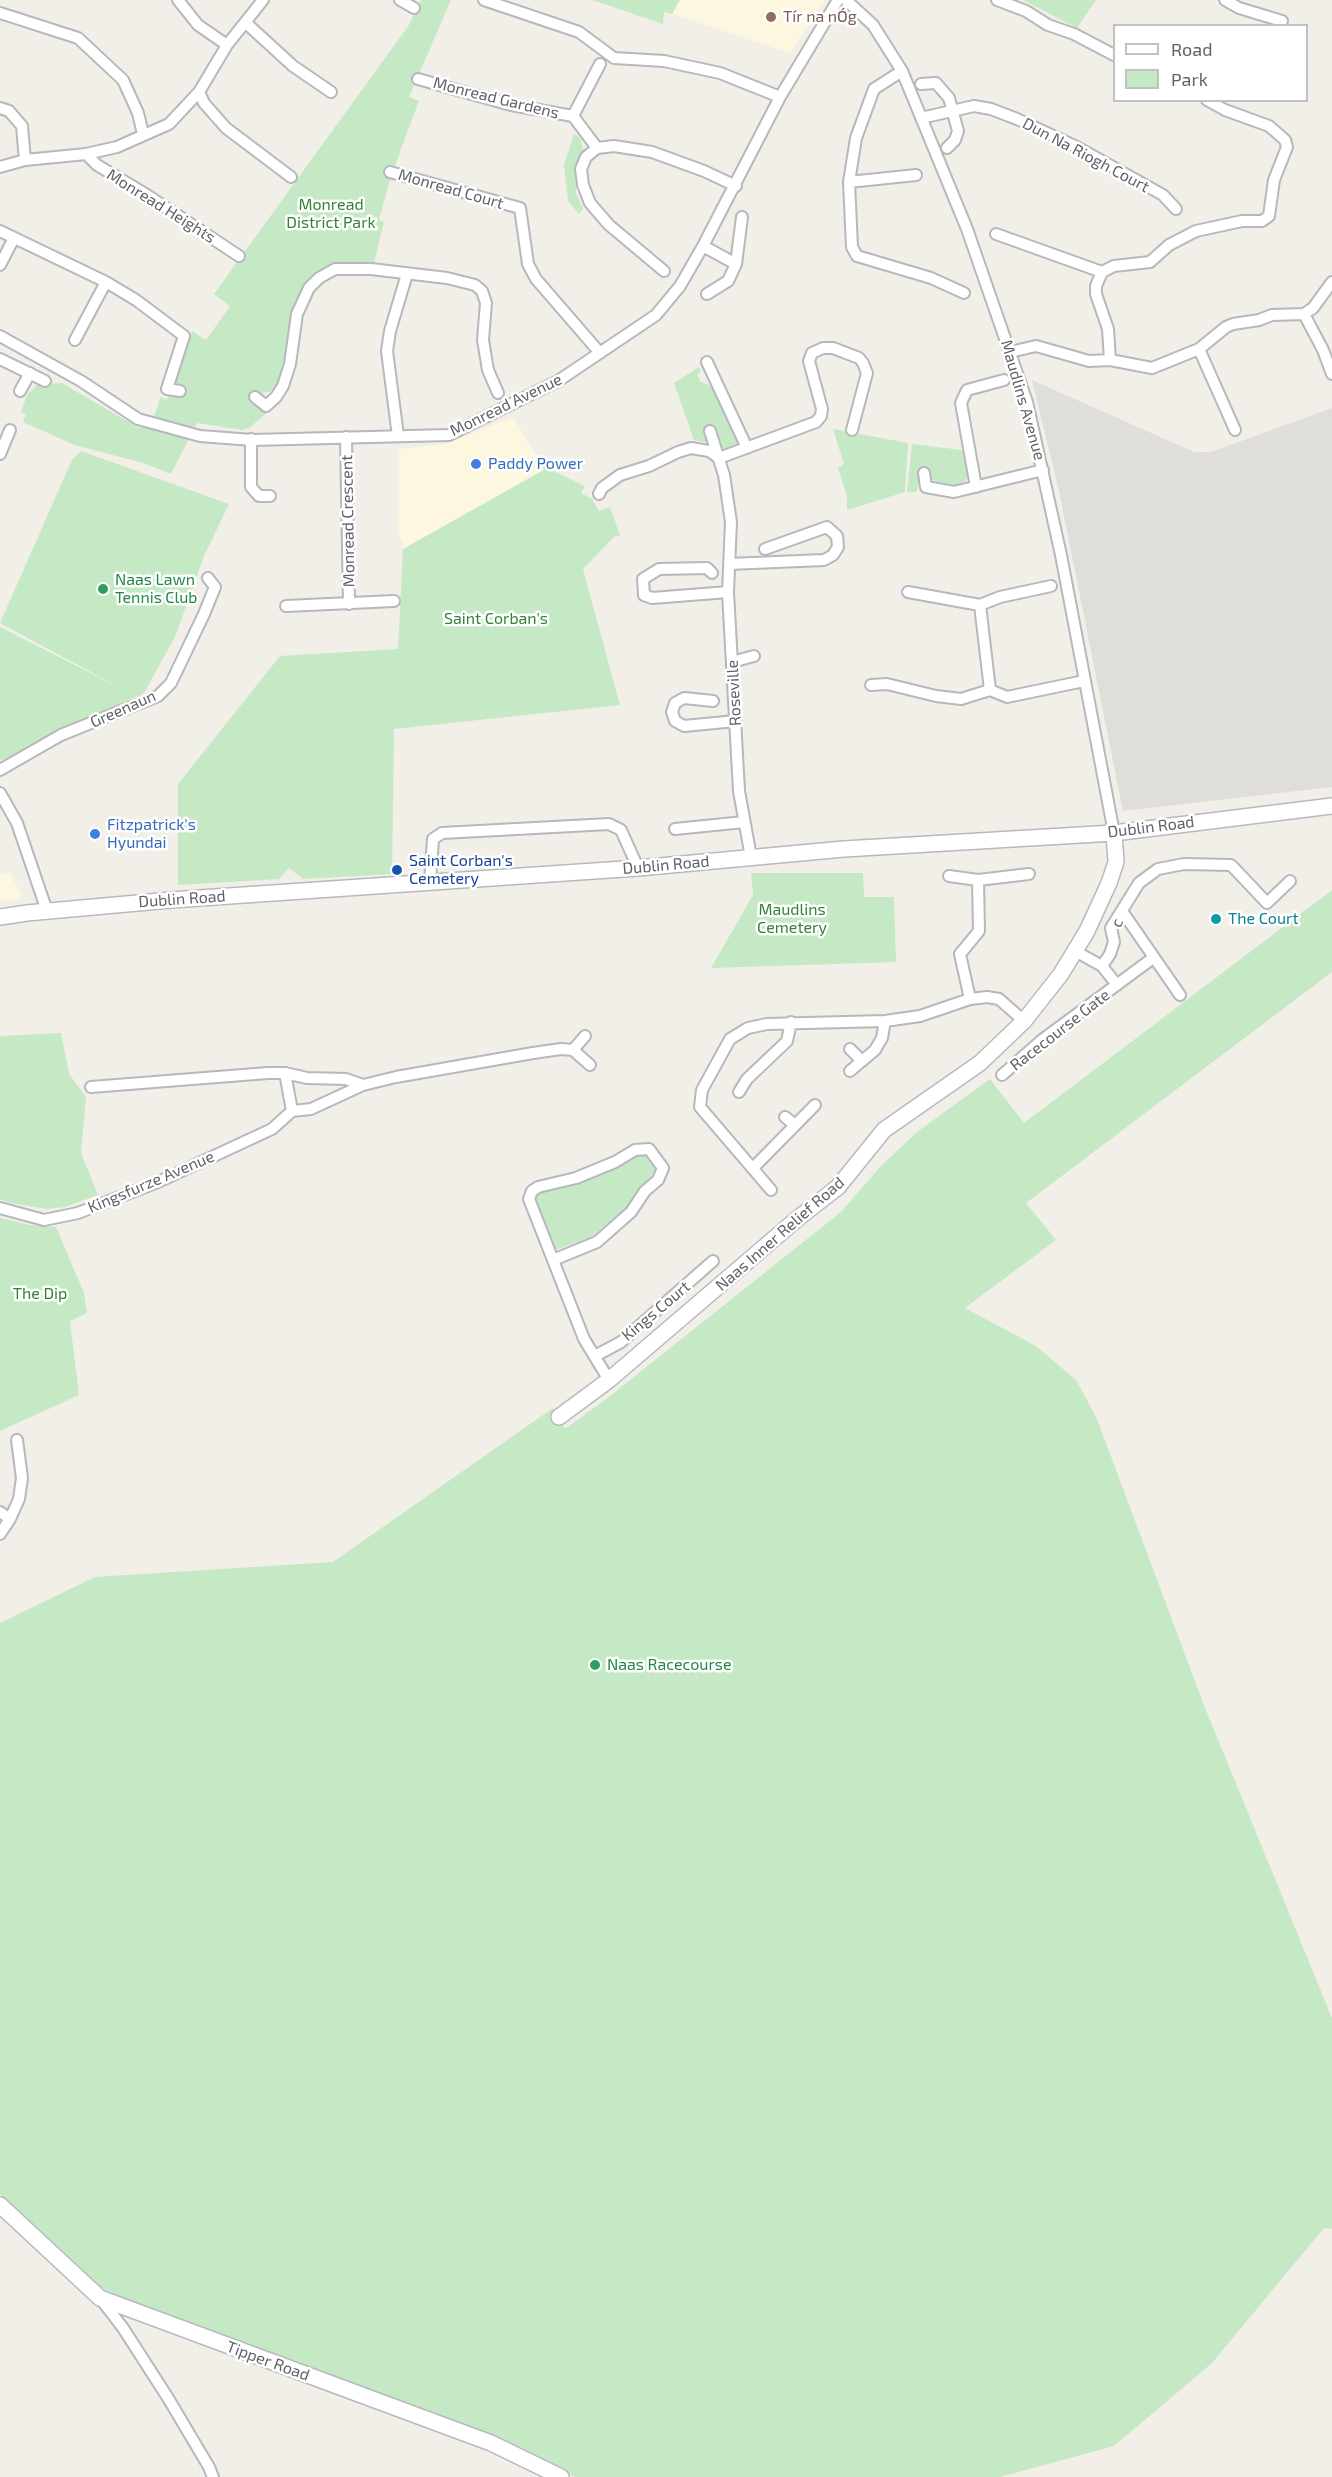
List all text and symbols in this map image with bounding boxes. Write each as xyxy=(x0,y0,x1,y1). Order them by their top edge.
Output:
place label: Tír na nÓg xyxy=(783,7,857,27)
marker: Tír na nÓg xyxy=(764,10,778,24)
legend xyxy=(1113,24,1308,102)
text: Road xyxy=(1171,38,1212,60)
text: Park xyxy=(1171,68,1208,90)
street label: Monread Gardens xyxy=(431,73,561,123)
street label: Dun Na Riogh Court xyxy=(1019,113,1153,197)
street label: Monread Heights xyxy=(103,165,219,247)
street label: Monread Court xyxy=(396,165,506,213)
park label: Monread District Park xyxy=(286,195,376,233)
street label: Maudlins Avenue xyxy=(997,338,1049,462)
street label: Monread Avenue xyxy=(447,370,565,440)
place label: Paddy Power xyxy=(488,454,583,474)
street label: Monread Crescent xyxy=(337,455,359,587)
marker: Paddy Power xyxy=(469,457,483,471)
place label: Naas Lawn Tennis Club xyxy=(115,570,197,608)
marker: Naas Lawn Tennis Club xyxy=(96,582,110,596)
park label: Saint Corban's xyxy=(444,609,548,629)
street label: Roseville xyxy=(723,659,745,727)
street label: Greenaun xyxy=(87,686,159,732)
street label: Dublin Road xyxy=(1107,812,1195,842)
place label: Fitzpatrick's Hyundai xyxy=(107,815,196,853)
marker: Fitzpatrick's Hyundai xyxy=(88,827,102,841)
place label: Saint Corban's Cemetery xyxy=(409,851,513,889)
street label: Dublin Road xyxy=(622,852,710,878)
marker: Saint Corban's Cemetery xyxy=(390,863,404,877)
street label: Dublin Road xyxy=(138,886,226,912)
park label: Maudlins Cemetery xyxy=(757,900,827,938)
place label: The Court xyxy=(1228,909,1299,929)
marker: The Court xyxy=(1209,912,1223,926)
street label: c xyxy=(1107,916,1127,930)
street label: Racecourse Gate xyxy=(1006,985,1114,1075)
street label: Kingsfurze Avenue xyxy=(85,1147,217,1217)
street label: Naas Inner Relief Road xyxy=(712,1173,848,1295)
street label: Kings Court xyxy=(618,1277,694,1345)
park label: The Dip xyxy=(13,1284,67,1304)
place label: Naas Racecourse xyxy=(607,1655,732,1675)
marker: Naas Racecourse xyxy=(588,1658,602,1672)
street label: Tipper Road xyxy=(224,2337,312,2385)

